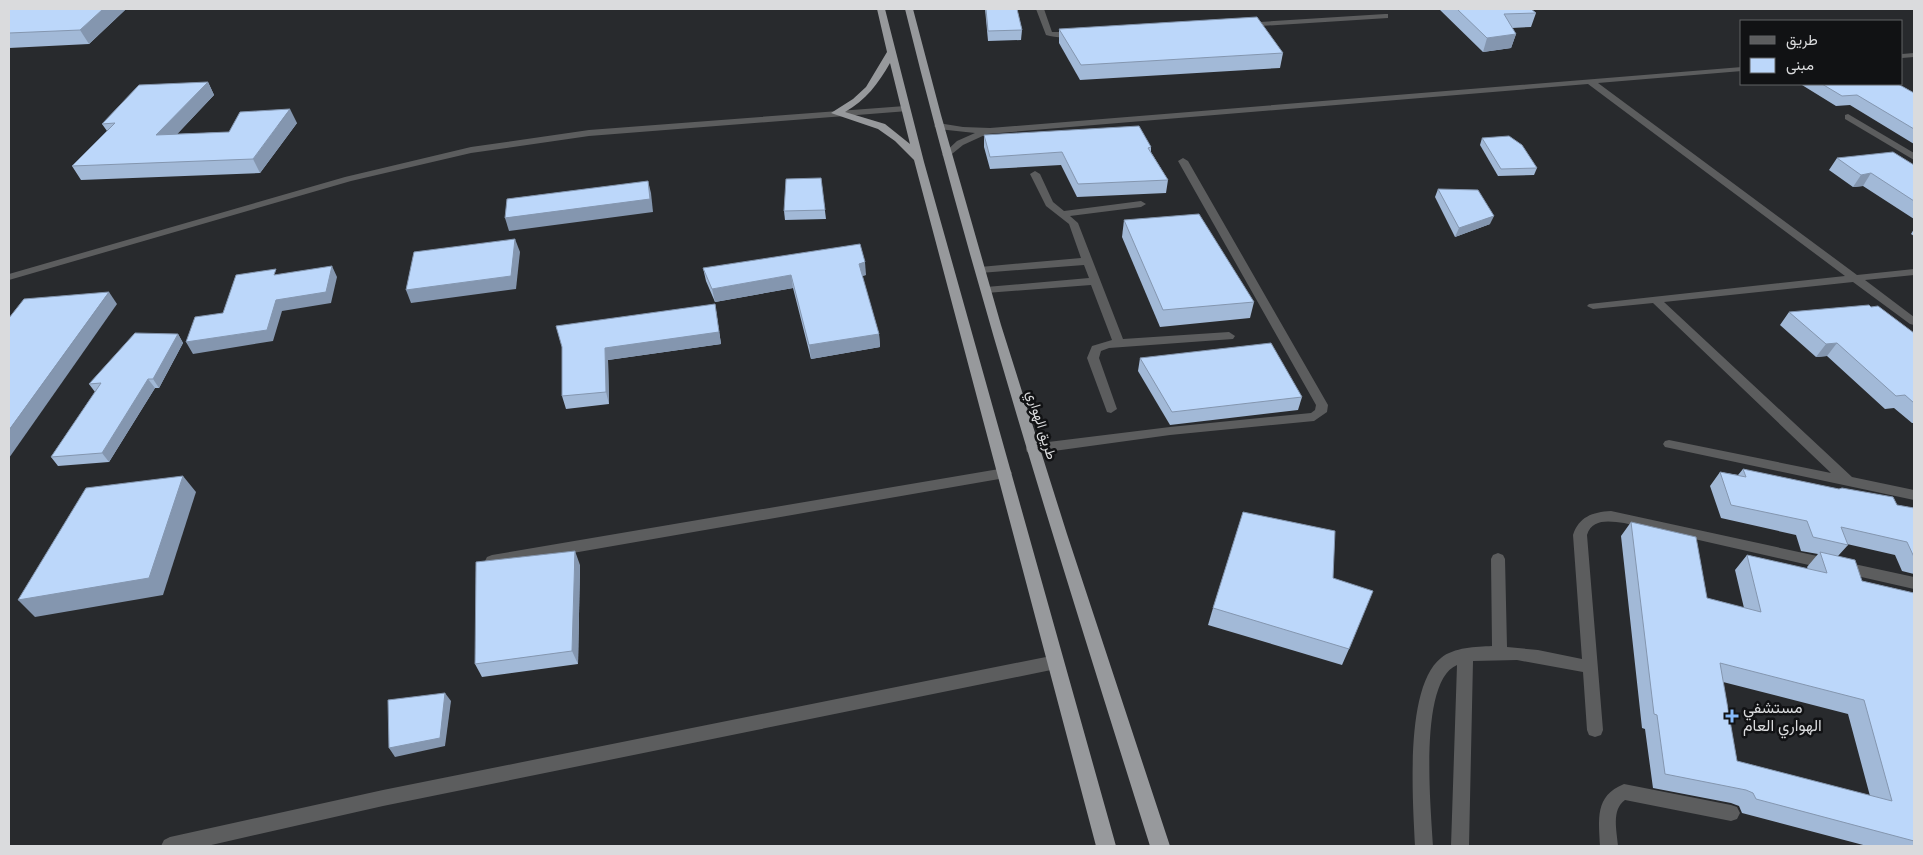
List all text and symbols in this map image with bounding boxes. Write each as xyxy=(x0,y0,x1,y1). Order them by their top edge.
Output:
legend xyxy=(1740,20,1903,85)
text: طريق xyxy=(1786,32,1818,51)
text: مبنى xyxy=(1786,57,1814,76)
street label: طريق الهواري xyxy=(1020,389,1059,463)
place label: مستشفي الهواري العام xyxy=(1743,699,1822,739)
marker: مستشفي الهواري العام xyxy=(1725,709,1739,723)

